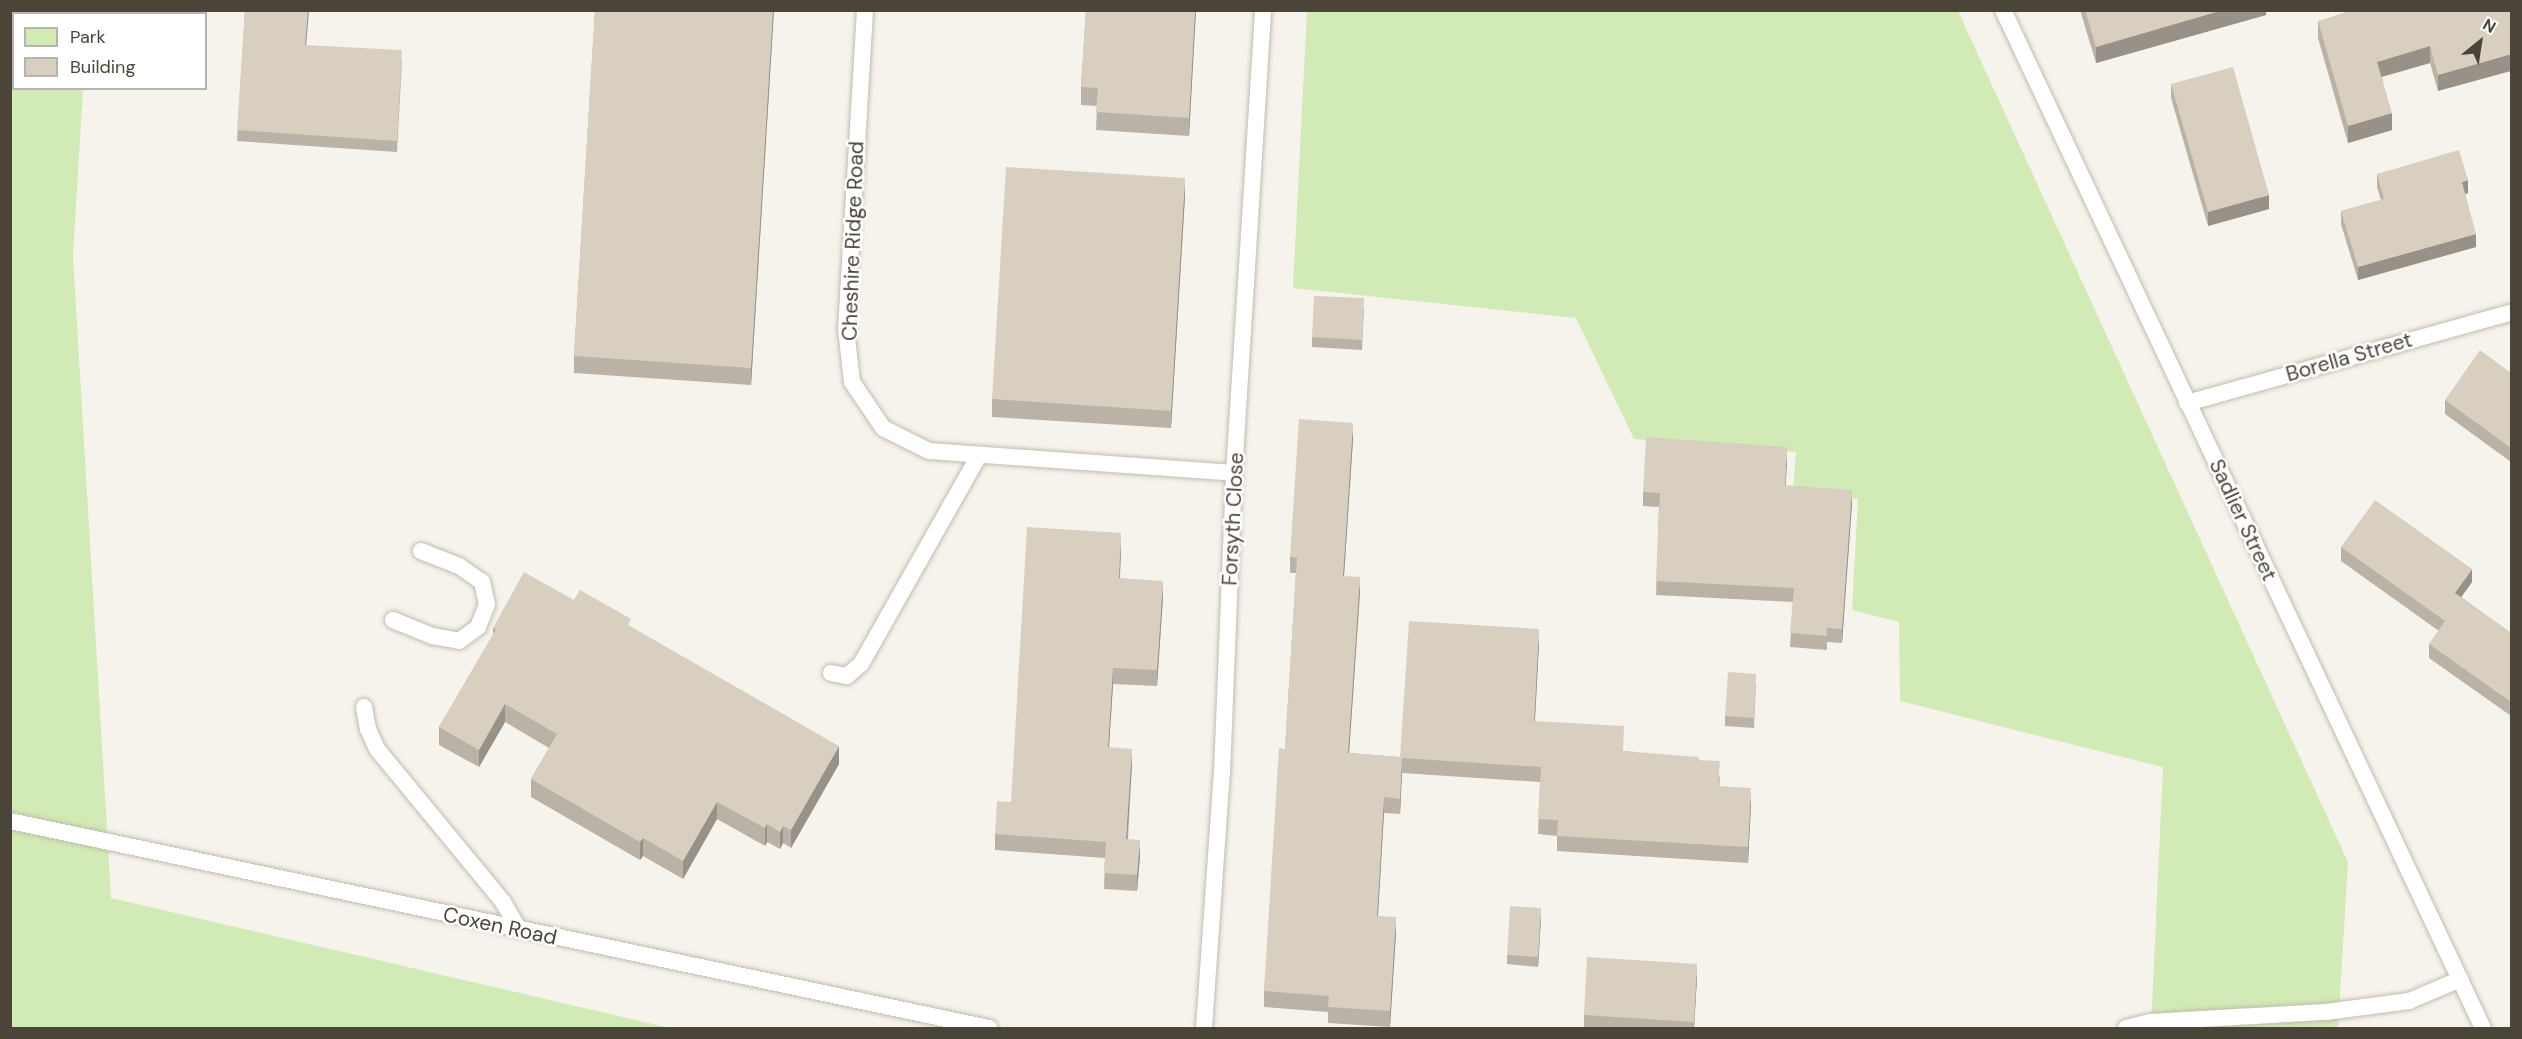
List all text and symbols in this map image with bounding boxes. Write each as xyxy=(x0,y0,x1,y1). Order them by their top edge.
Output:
legend xyxy=(12,12,207,90)
north arrow xyxy=(2450,12,2510,72)
text: N xyxy=(2479,14,2500,38)
text: Park xyxy=(70,25,106,49)
text: Building xyxy=(70,55,135,79)
street label: Cheshire Ridge Road xyxy=(837,141,869,341)
street label: Borella Street xyxy=(2283,327,2415,387)
street label: Forsyth Close xyxy=(1217,452,1249,586)
street label: Sadlier Street xyxy=(2204,455,2282,585)
street label: Coxen Road xyxy=(441,902,559,950)

